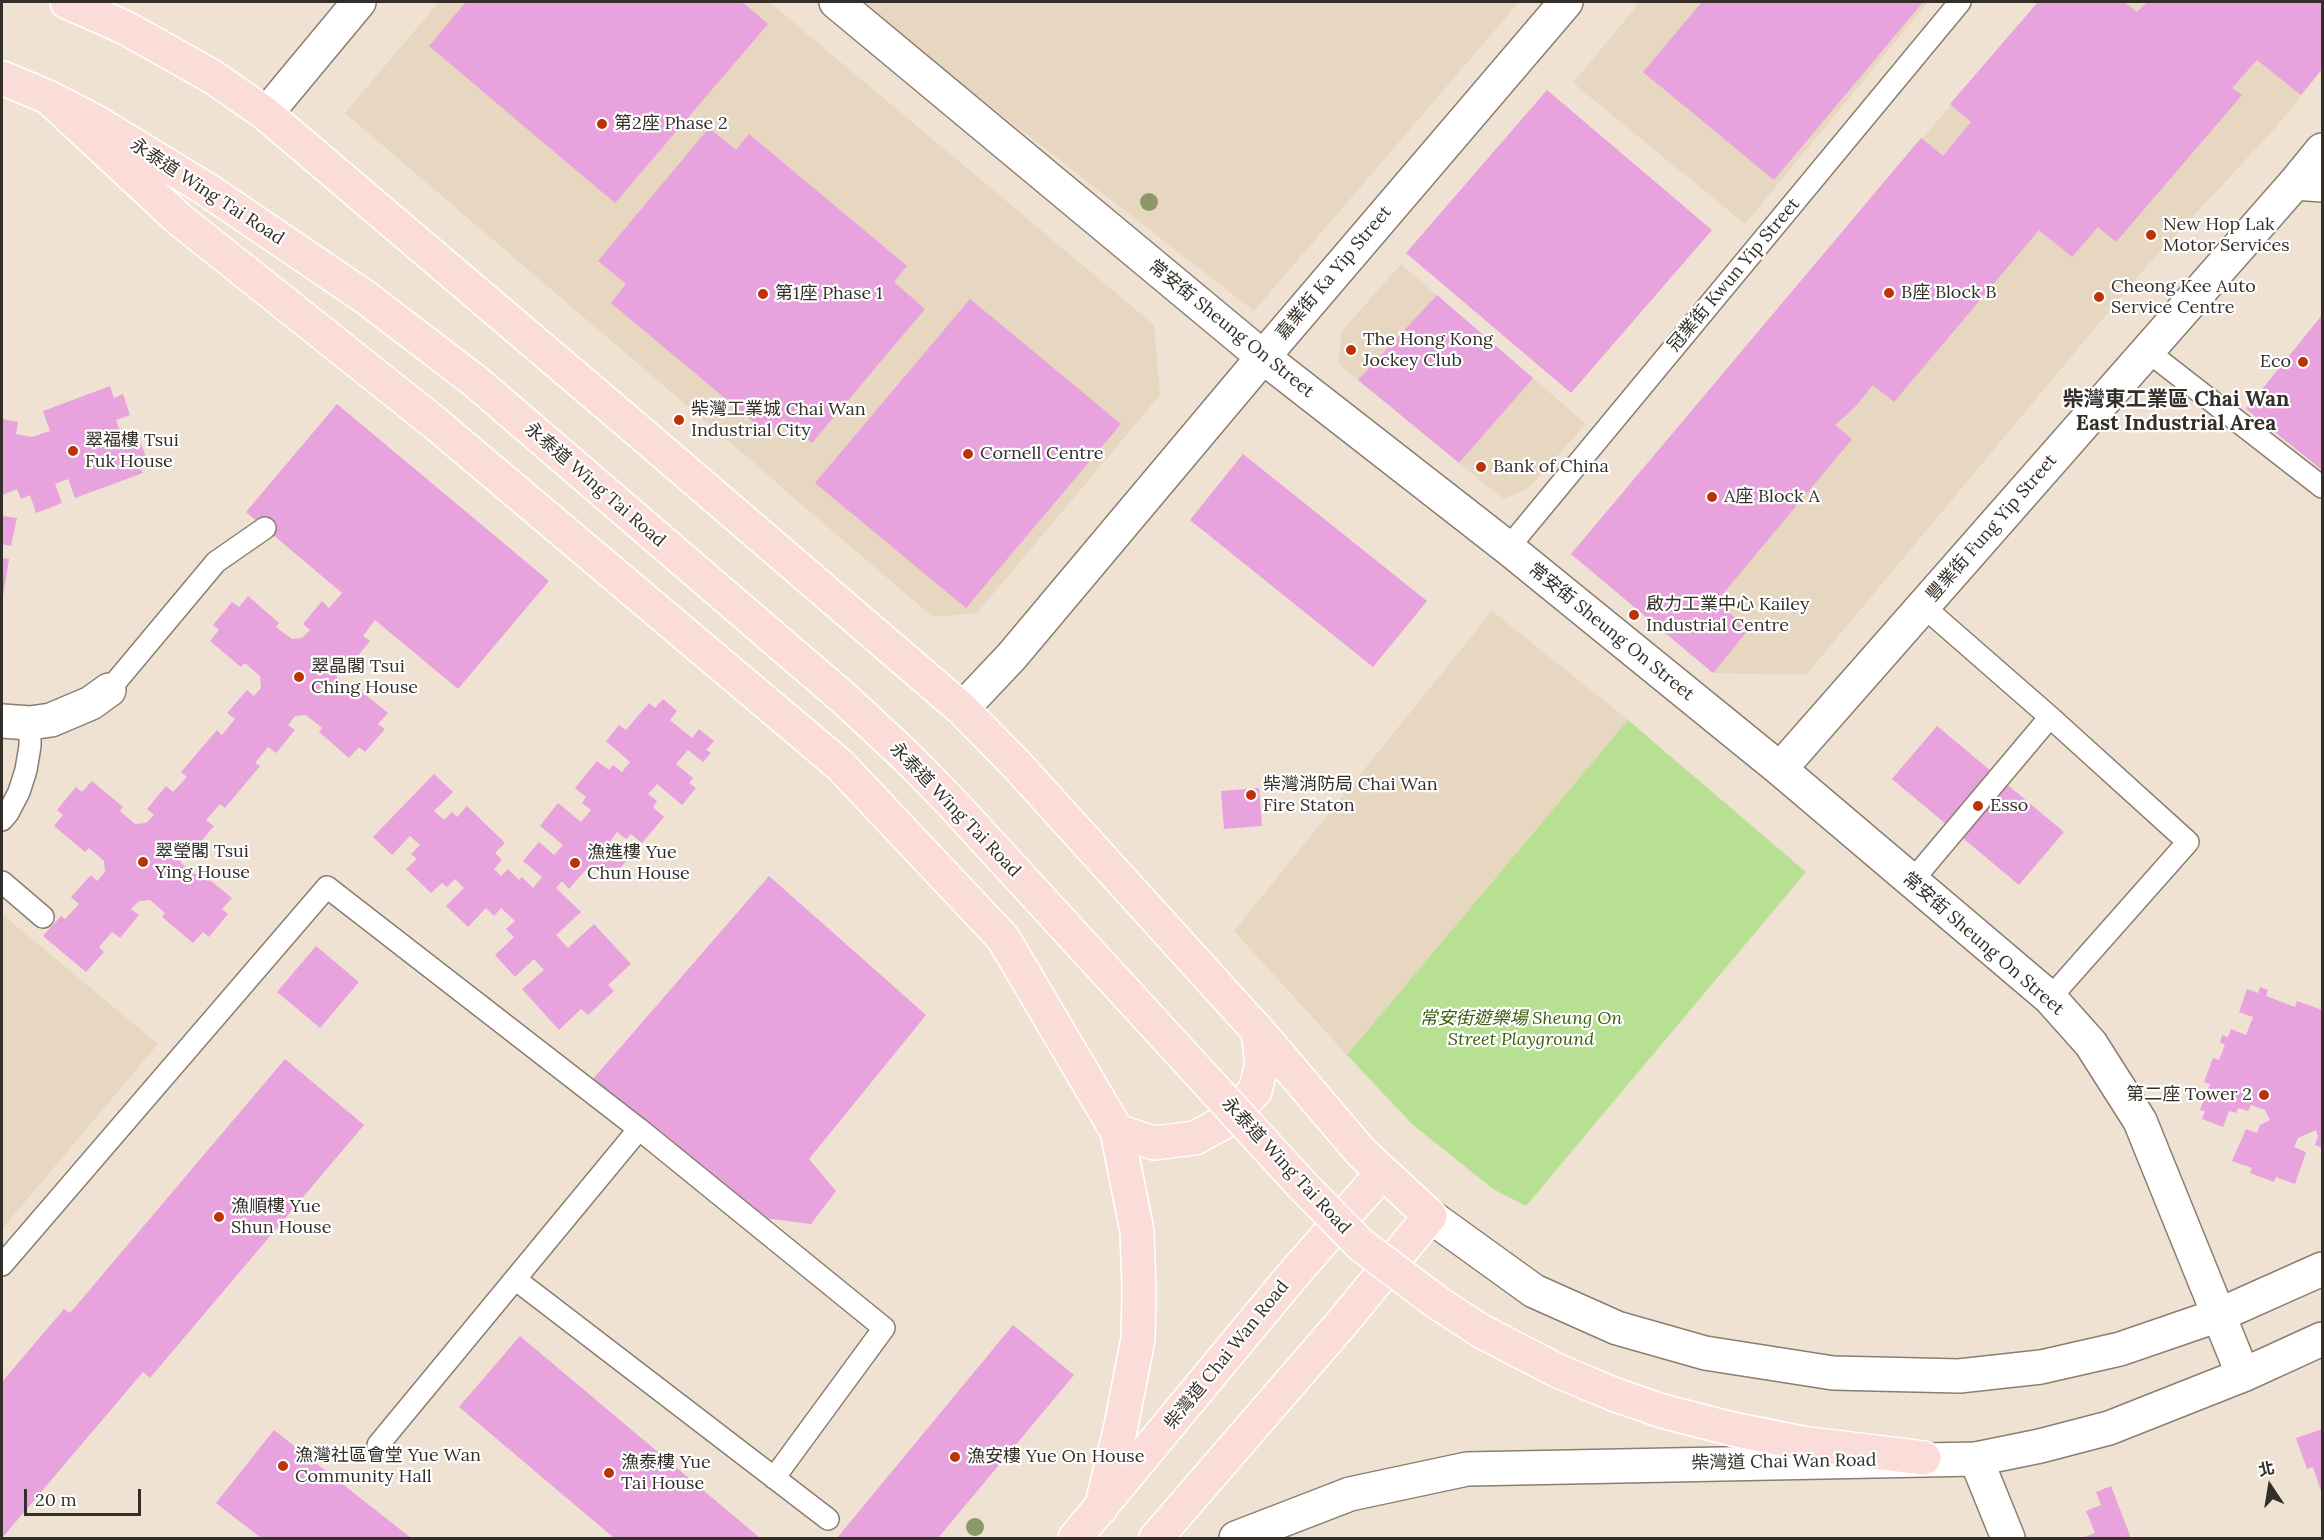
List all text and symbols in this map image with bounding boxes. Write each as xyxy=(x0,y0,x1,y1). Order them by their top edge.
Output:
place label: 第2座 Phase 2 xyxy=(614,113,728,135)
marker: 第2座 Phase 2 xyxy=(595,117,609,131)
street label: 永泰道 Wing Tai Road xyxy=(126,134,288,250)
street label: 冠業街 Kwun Yip Street xyxy=(1663,194,1805,356)
street label: 嘉業街 Ka Yip Street xyxy=(1272,202,1396,344)
place label: New Hop Lak Motor Services xyxy=(2163,214,2290,256)
marker: New Hop Lak Motor Services xyxy=(2144,228,2158,242)
street label: 常安街 Sheung On Street xyxy=(1144,256,1318,402)
place label: Cheong Kee Auto Service Centre xyxy=(2111,276,2256,318)
place label: B座 Block B xyxy=(1901,282,1997,304)
place label: 第1座 Phase 1 xyxy=(775,283,883,305)
marker: B座 Block B xyxy=(1882,286,1896,300)
marker: 第1座 Phase 1 xyxy=(756,287,770,301)
marker: Cheong Kee Auto Service Centre xyxy=(2092,290,2106,304)
place label: The Hong Kong Jockey Club xyxy=(1363,329,1493,372)
marker: The Hong Kong Jockey Club xyxy=(1344,343,1358,357)
place label: Eco xyxy=(2260,351,2291,373)
marker: Eco xyxy=(2296,355,2310,369)
district label: 柴灣東工業區 Chai Wan East Industrial Area xyxy=(2063,387,2289,437)
place label: 柴灣工業城 Chai Wan Industrial City xyxy=(691,399,866,442)
marker: 柴灣工業城 Chai Wan Industrial City xyxy=(672,413,686,427)
street label: 永泰道 Wing Tai Road xyxy=(520,418,670,552)
place label: 翠福樓 Tsui Fuk House xyxy=(85,430,179,472)
place label: Cornell Centre xyxy=(980,443,1104,465)
marker: 翠福樓 Tsui Fuk House xyxy=(66,444,80,458)
marker: Cornell Centre xyxy=(961,447,975,461)
street label: 豐業街 Fung Yip Street xyxy=(1922,450,2062,606)
place label: Bank of China xyxy=(1493,456,1609,478)
marker: Bank of China xyxy=(1474,460,1488,474)
place label: A座 Block A xyxy=(1724,486,1820,508)
marker: A座 Block A xyxy=(1705,490,1719,504)
street label: 常安街 Sheung On Street xyxy=(1524,559,1698,705)
place label: 啟力工業中心 Kailey Industrial Centre xyxy=(1646,594,1809,636)
marker: 啟力工業中心 Kailey Industrial Centre xyxy=(1627,608,1641,622)
place label: 翠晶閣 Tsui Ching House xyxy=(311,656,418,698)
marker: 翠晶閣 Tsui Ching House xyxy=(292,670,306,684)
street label: 永泰道 Wing Tai Road xyxy=(885,738,1025,882)
place label: 柴灣消防局 Chai Wan Fire Staton xyxy=(1263,774,1438,816)
marker: 柴灣消防局 Chai Wan Fire Staton xyxy=(1244,788,1258,802)
place label: Esso xyxy=(1990,795,2028,817)
marker: Esso xyxy=(1971,799,1985,813)
place label: 翠瑩閣 Tsui Ying House xyxy=(155,841,250,884)
place label: 漁進樓 Yue Chun House xyxy=(587,842,690,884)
marker: 翠瑩閣 Tsui Ying House xyxy=(136,855,150,869)
marker: 漁進樓 Yue Chun House xyxy=(568,856,582,870)
street label: 常安街 Sheung On Street xyxy=(1898,868,2068,1020)
park label: 常安街遊樂場 Sheung On Street Playground xyxy=(1420,1008,1622,1050)
place label: 第二座 Tower 2 xyxy=(2126,1084,2252,1106)
marker: 第二座 Tower 2 xyxy=(2257,1088,2271,1102)
street label: 永泰道 Wing Tai Road xyxy=(1217,1093,1355,1239)
place label: 漁順樓 Yue Shun House xyxy=(231,1196,331,1238)
marker: 漁順樓 Yue Shun House xyxy=(212,1210,226,1224)
street label: 柴灣道 Chai Wan Road xyxy=(1160,1276,1294,1434)
place label: 漁灣社區會堂 Yue Wan Community Hall xyxy=(295,1445,481,1488)
place label: 漁安樓 Yue On House xyxy=(967,1446,1144,1468)
marker: 漁安樓 Yue On House xyxy=(948,1450,962,1464)
street label: 柴灣道 Chai Wan Road xyxy=(1691,1450,1877,1474)
place label: 漁泰樓 Yue Tai House xyxy=(621,1452,711,1494)
north arrow xyxy=(2240,1456,2300,1516)
text: 北 xyxy=(2256,1457,2276,1480)
marker: 漁灣社區會堂 Yue Wan Community Hall xyxy=(276,1459,290,1473)
marker: 漁泰樓 Yue Tai House xyxy=(602,1466,616,1480)
scale bar xyxy=(27,1477,144,1515)
text: 20 m xyxy=(35,1488,77,1511)

